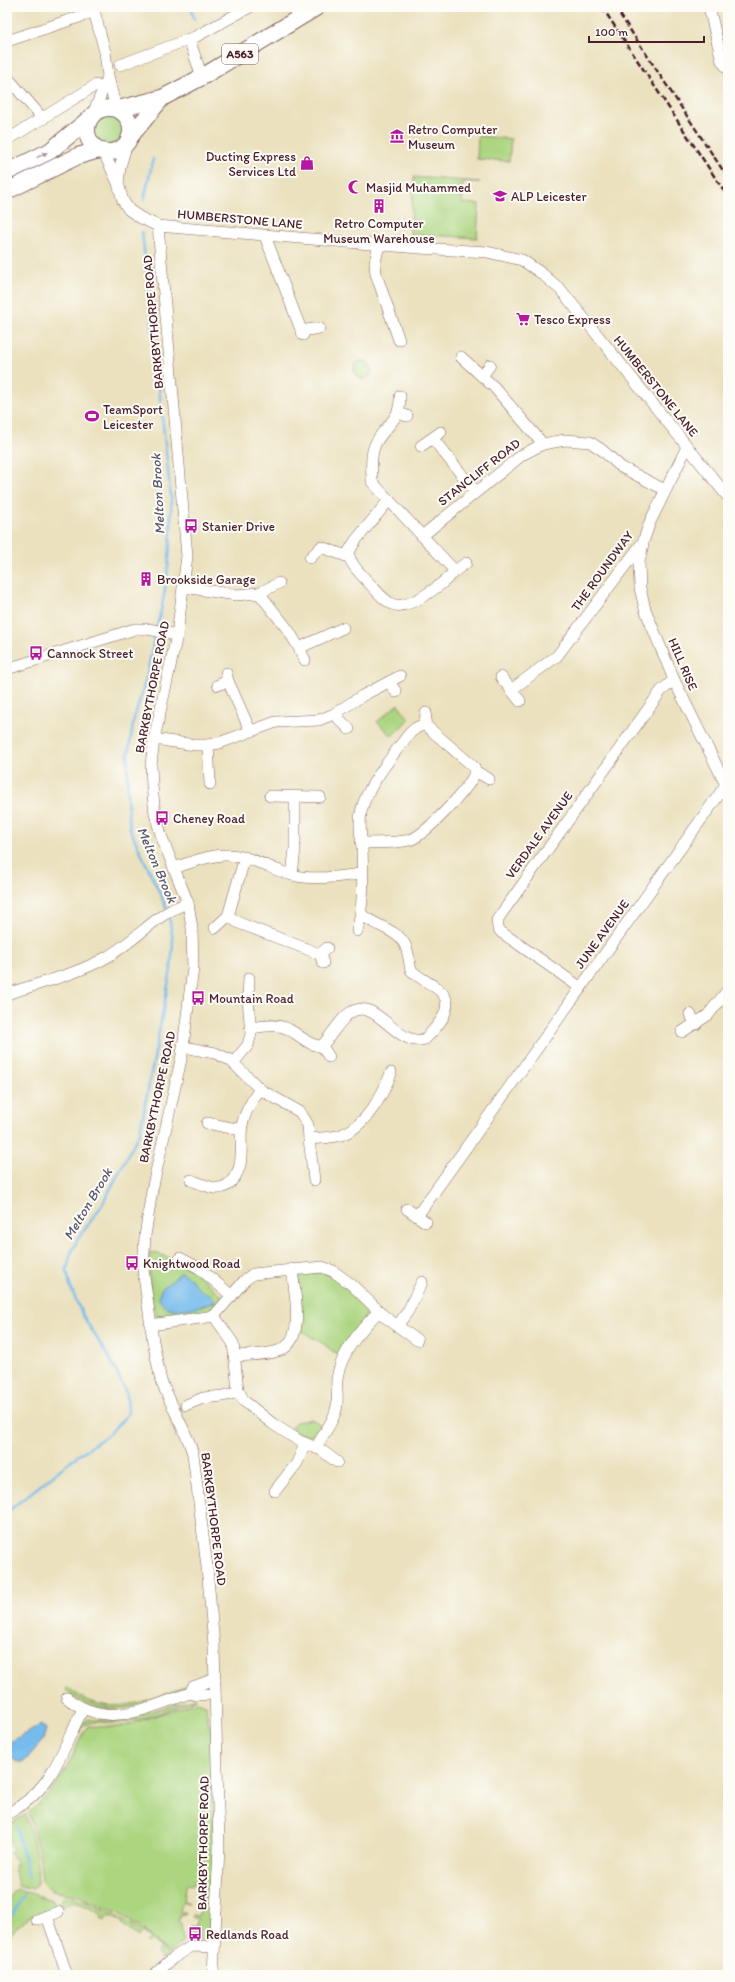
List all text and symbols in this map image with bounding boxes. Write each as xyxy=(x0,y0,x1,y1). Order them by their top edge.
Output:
scale bar xyxy=(589,18,704,44)
text: 100 m xyxy=(595,25,628,39)
road number: A563 xyxy=(222,44,258,64)
place label: Retro Computer Museum xyxy=(408,122,498,152)
museum icon: Retro Computer Museum xyxy=(389,128,405,144)
place label: Ducting Express Services Ltd xyxy=(206,149,296,179)
one-way arrow xyxy=(36,152,48,158)
shop icon: Ducting Express Services Ltd xyxy=(299,155,315,171)
mosque icon: Masjid Muhammed xyxy=(347,179,363,195)
place label: Masjid Muhammed xyxy=(366,180,471,195)
school or university icon: ALP Leicester xyxy=(492,188,508,204)
place label: ALP Leicester xyxy=(511,189,588,204)
building icon: Retro Computer Museum Warehouse xyxy=(371,198,387,214)
street label: HUMBERSTONE LANE xyxy=(177,206,303,232)
place label: Retro Computer Museum Warehouse xyxy=(323,216,435,246)
street label: BARKBYTHORPE ROAD xyxy=(140,254,166,390)
supermarket icon: Tesco Express xyxy=(515,311,531,327)
place label: Tesco Express xyxy=(534,312,611,327)
street label: HUMBERSTONE LANE xyxy=(611,333,701,439)
place label: TeamSport Leicester xyxy=(103,402,163,432)
sports icon: TeamSport Leicester xyxy=(84,408,100,424)
street label: STANCLIFF ROAD xyxy=(435,435,524,509)
water label: Melton Brook xyxy=(147,452,169,535)
bus stop icon: Stanier Drive xyxy=(183,518,199,534)
place label: Stanier Drive xyxy=(202,519,275,534)
street label: THE ROUNDWAY xyxy=(568,527,637,614)
building icon: Brookside Garage xyxy=(138,571,154,587)
place label: Brookside Garage xyxy=(157,572,256,587)
street label: BARKBYTHORPE ROAD xyxy=(132,620,172,754)
street label: HILL RISE xyxy=(665,635,701,693)
bus stop icon: Cannock Street xyxy=(28,645,44,661)
place label: Cannock Street xyxy=(47,646,133,661)
street label: VERDALE AVENUE xyxy=(502,788,576,882)
bus stop icon: Cheney Road xyxy=(154,810,170,826)
place label: Cheney Road xyxy=(173,811,245,826)
water label: Melton Brook xyxy=(133,824,181,906)
street label: JUNE AVENUE xyxy=(572,897,632,971)
bus stop icon: Mountain Road xyxy=(190,990,206,1006)
place label: Mountain Road xyxy=(209,991,294,1006)
street label: BARKBYTHORPE ROAD xyxy=(136,1030,178,1164)
water label: Melton Brook xyxy=(60,1164,117,1243)
bus stop icon: Knightwood Road xyxy=(124,1255,140,1271)
place label: Knightwood Road xyxy=(143,1256,240,1271)
street label: BARKBYTHORPE ROAD xyxy=(198,1451,230,1587)
street label: BARKBYTHORPE ROAD xyxy=(194,1776,212,1910)
bus stop icon: Redlands Road xyxy=(187,1926,203,1942)
place label: Redlands Road xyxy=(206,1927,289,1942)

